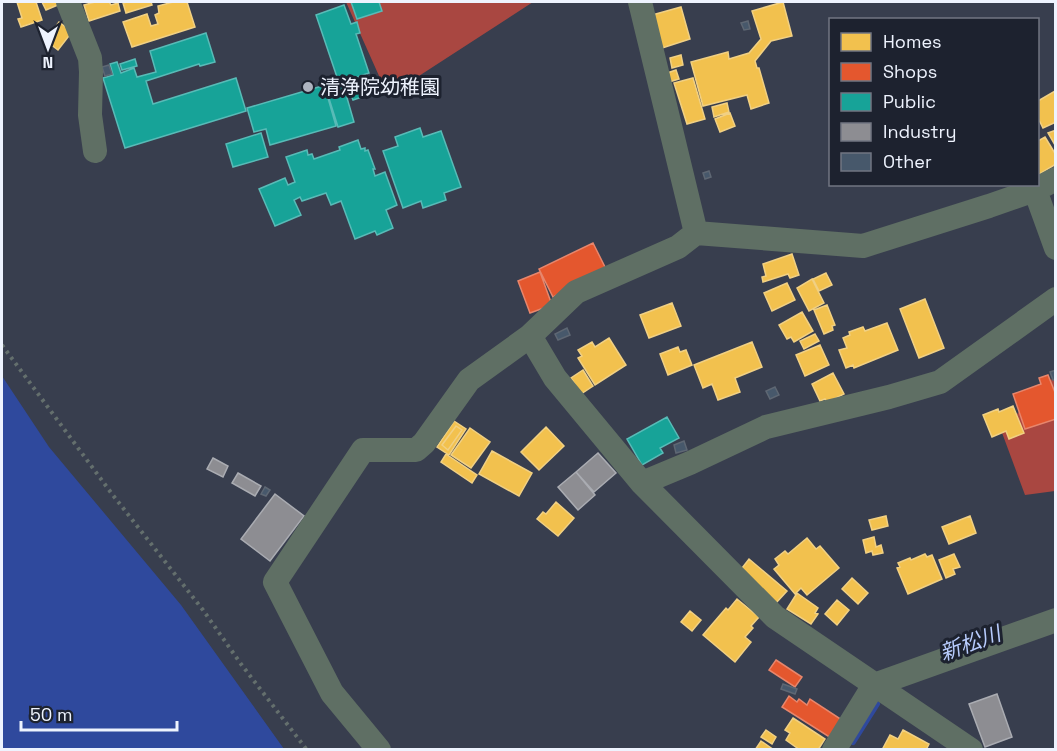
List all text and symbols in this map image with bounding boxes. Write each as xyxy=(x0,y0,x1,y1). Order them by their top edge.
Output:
north arrow xyxy=(18,18,78,78)
legend xyxy=(829,18,1039,186)
text: Homes xyxy=(883,30,942,53)
text: N xyxy=(43,52,53,73)
text: Shops xyxy=(883,60,937,83)
place label: 清浄院幼稚園 xyxy=(320,74,440,100)
marker: 清浄院幼稚園 xyxy=(301,80,315,94)
text: Public xyxy=(883,90,936,113)
text: Industry xyxy=(883,120,956,143)
text: Other xyxy=(883,150,932,173)
water label: 新松川 xyxy=(936,619,1006,666)
scale bar xyxy=(21,694,177,732)
text: 50 m xyxy=(30,703,72,726)

